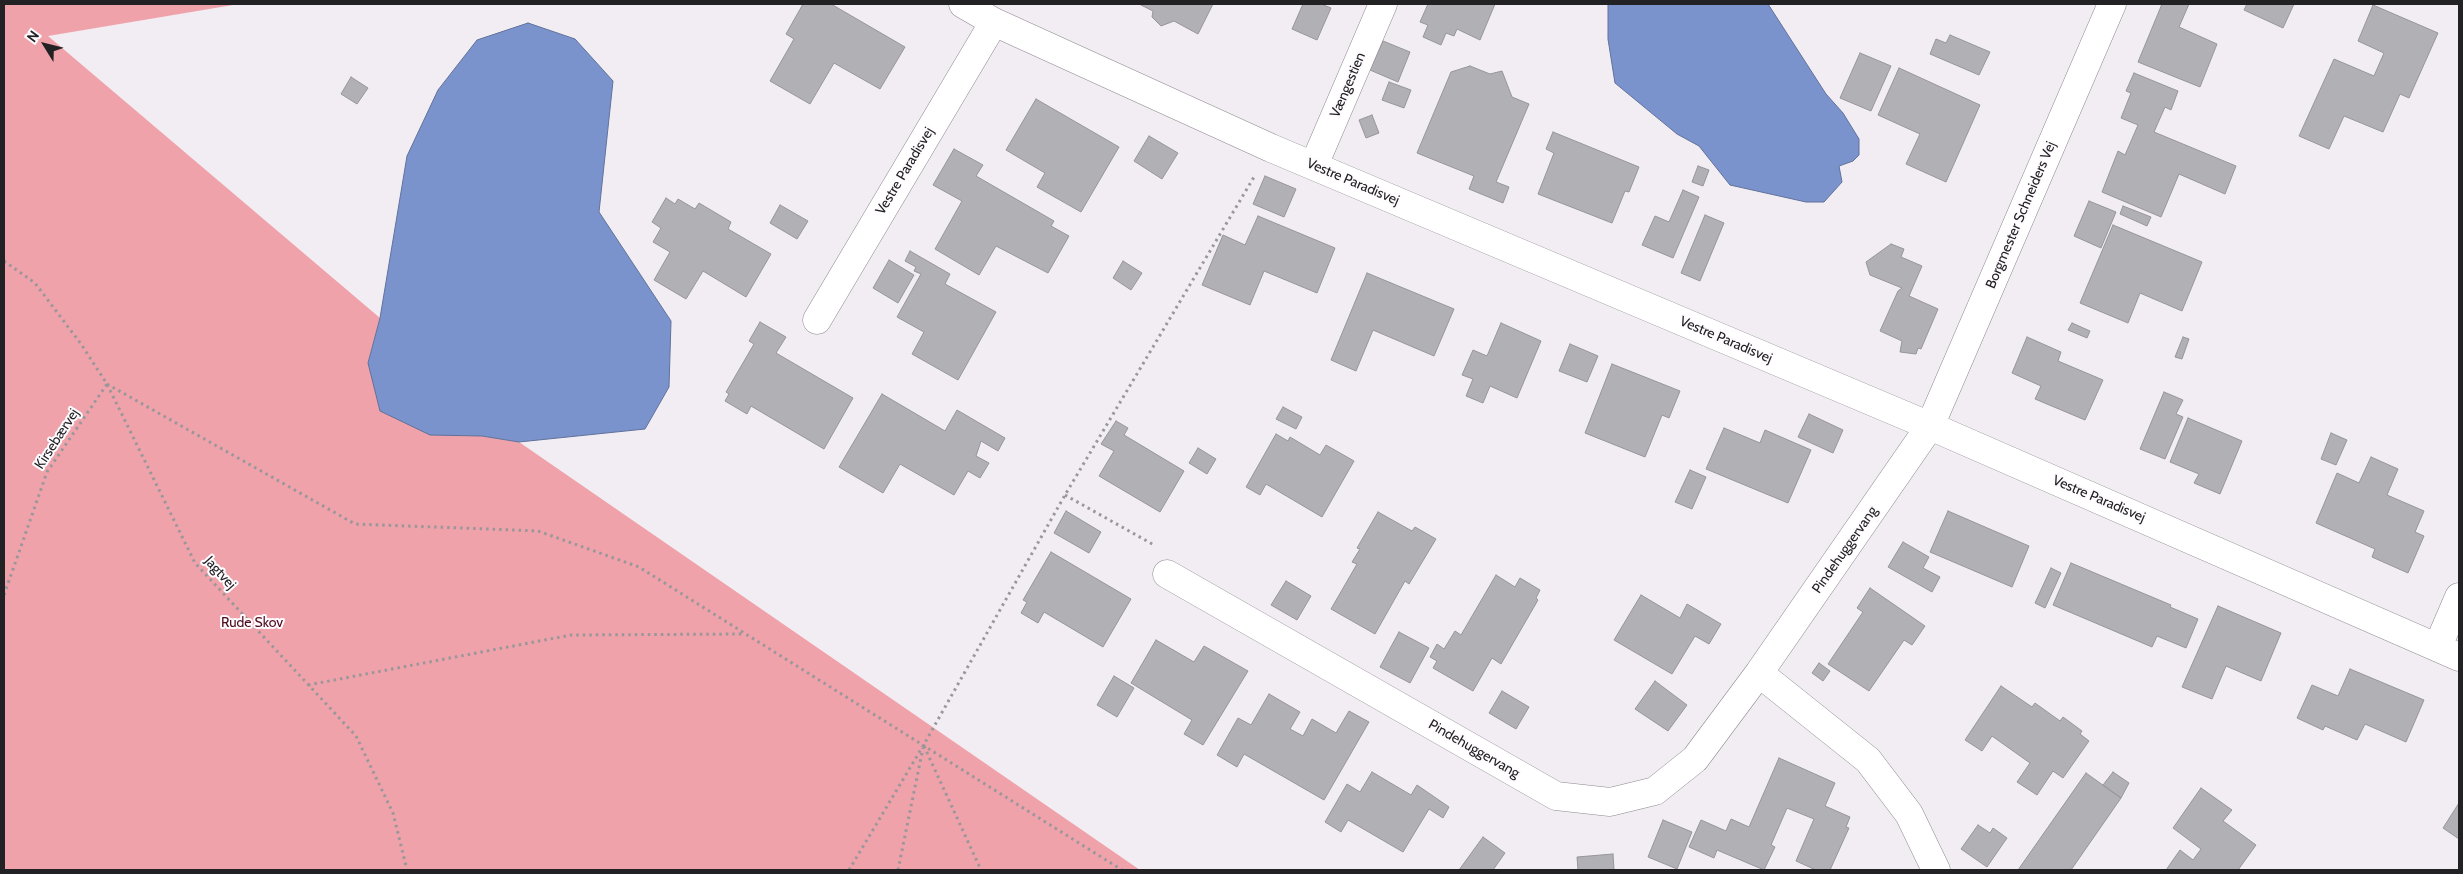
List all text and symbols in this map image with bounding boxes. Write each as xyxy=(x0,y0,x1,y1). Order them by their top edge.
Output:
north arrow xyxy=(20,20,70,70)
text: N xyxy=(23,27,43,45)
street label: Vængestien xyxy=(1327,50,1369,120)
street label: Vestre Paradisvej xyxy=(872,124,938,218)
street label: Borgmester Schneiders Vej xyxy=(1982,139,2060,291)
street label: Vestre Paradisvej xyxy=(1304,155,1402,209)
street label: Vestre Paradisvej xyxy=(1677,313,1775,367)
street label: Kirsebærvej xyxy=(31,406,83,472)
street label: Vestre Paradisvej xyxy=(2050,472,2148,526)
street label: Pindehuggervang xyxy=(1809,503,1881,597)
street label: Jagtvej xyxy=(201,553,239,593)
park label: Rude Skov xyxy=(221,615,283,631)
street label: Pindehuggervang xyxy=(1425,716,1523,782)

